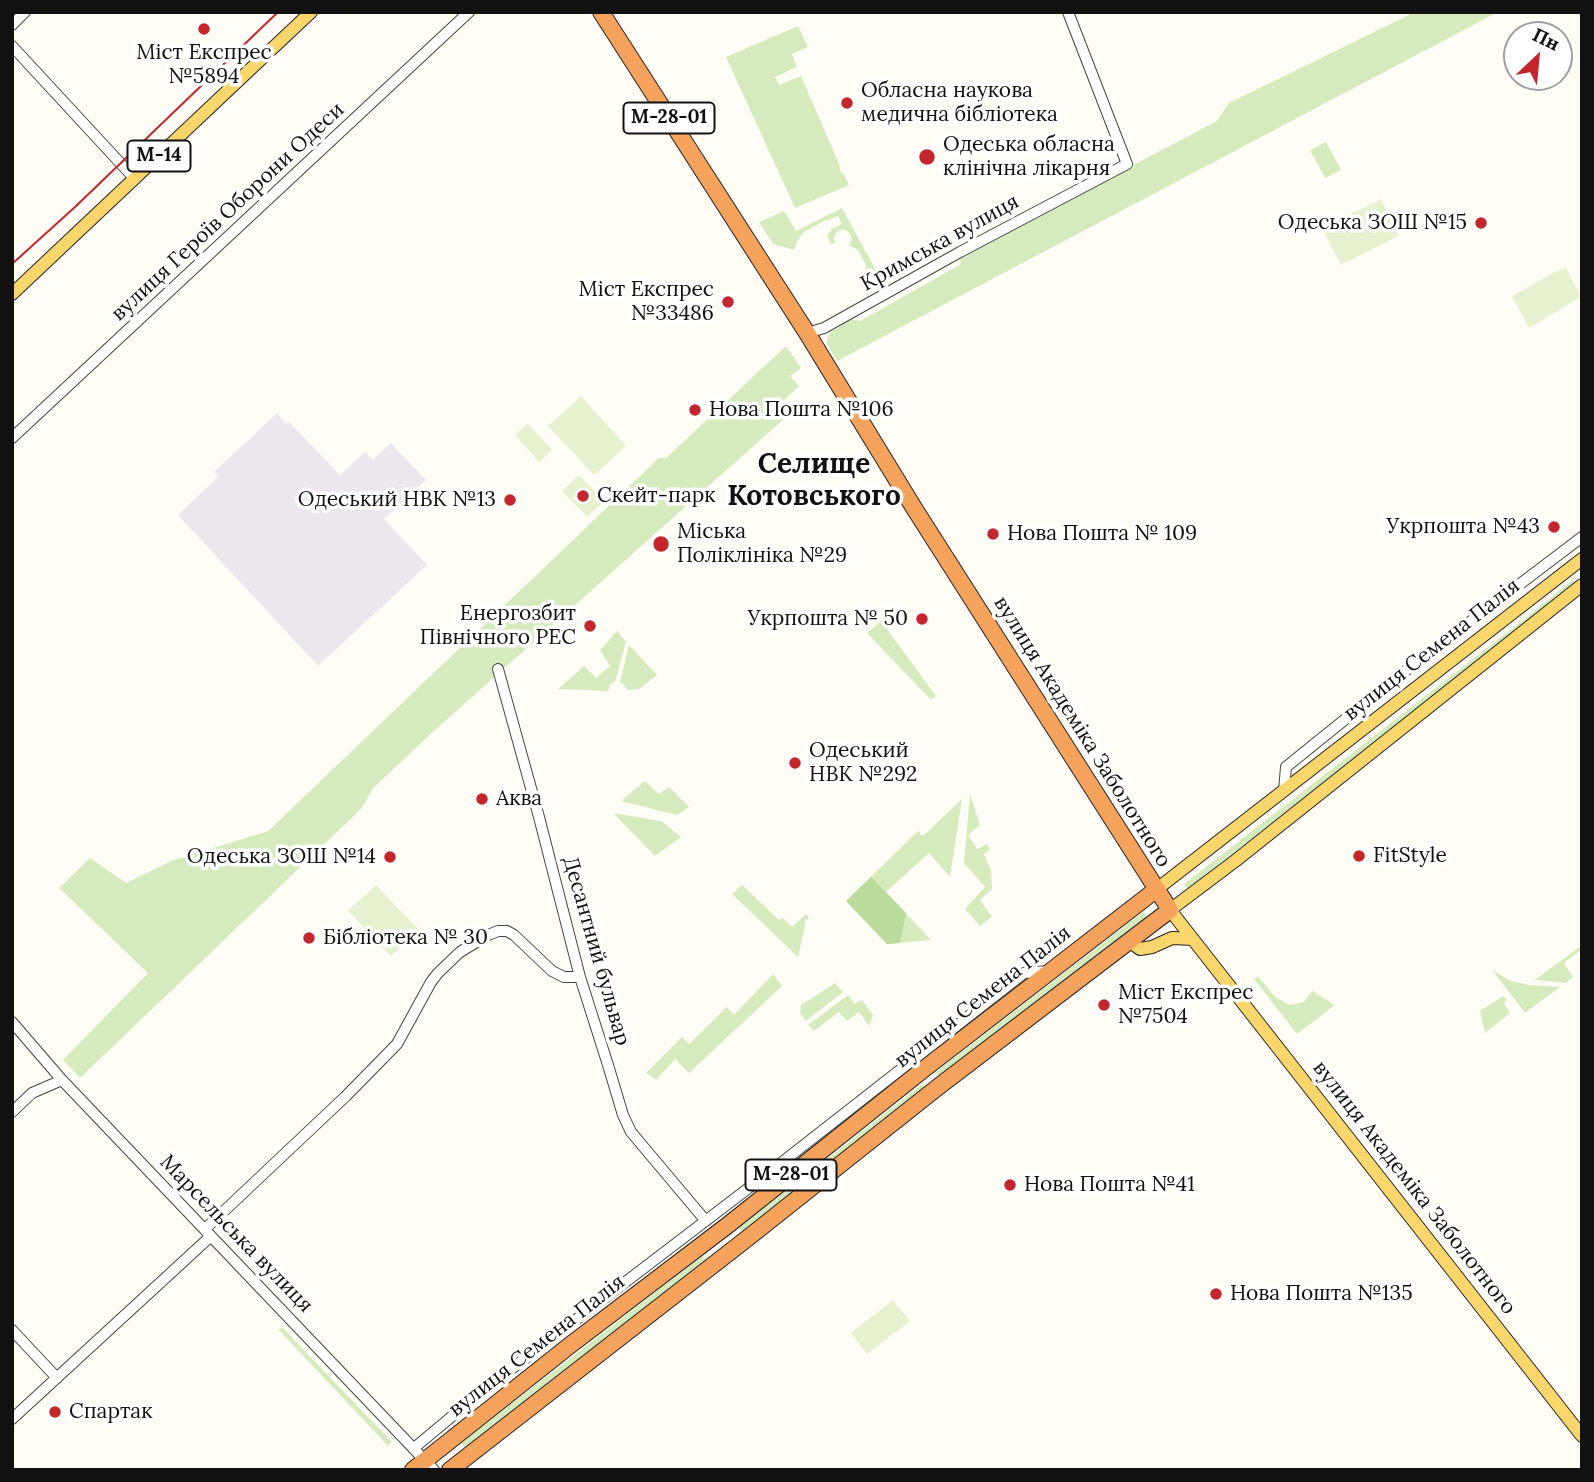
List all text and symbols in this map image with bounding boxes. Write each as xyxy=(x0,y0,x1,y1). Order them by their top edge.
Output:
marker: Міст Експрес №5894 xyxy=(196,21,212,37)
north arrow xyxy=(1503,21,1573,91)
text: Пн xyxy=(1529,22,1564,56)
place label: Міст Експрес №5894 xyxy=(136,40,272,90)
place label: Обласна наукова медична бібліотека xyxy=(861,78,1058,128)
marker: Обласна наукова медична бібліотека xyxy=(839,95,855,111)
street label: вулиця Героїв Оборони Одеси xyxy=(106,97,350,327)
road number: М-28-01 xyxy=(624,102,714,134)
place label: Одеська обласна клінічна лікарня xyxy=(943,132,1115,182)
road number: М-14 xyxy=(128,140,190,172)
marker: Одеська обласна клінічна лікарня xyxy=(917,147,937,167)
street label: Кримська вулиця xyxy=(857,189,1023,297)
place label: Одеська ЗОШ №15 xyxy=(1278,210,1467,236)
marker: Одеська ЗОШ №15 xyxy=(1473,215,1489,231)
place label: Міст Експрес №33486 xyxy=(578,277,714,327)
marker: Міст Експрес №33486 xyxy=(720,294,736,310)
place label: Нова Пошта №106 xyxy=(709,397,894,423)
marker: Нова Пошта №106 xyxy=(687,402,703,418)
district label: Селище Котовського xyxy=(727,448,901,514)
place label: Скейт-парк xyxy=(597,483,716,509)
place label: Одеський НВК №13 xyxy=(298,487,496,513)
marker: Скейт-парк xyxy=(575,488,591,504)
marker: Одеський НВК №13 xyxy=(502,492,518,508)
place label: Укрпошта №43 xyxy=(1387,514,1540,540)
place label: Міська Поліклініка №29 xyxy=(677,519,847,569)
marker: Укрпошта №43 xyxy=(1546,519,1562,535)
place label: Нова Пошта № 109 xyxy=(1007,521,1197,547)
marker: Нова Пошта № 109 xyxy=(985,526,1001,542)
marker: Міська Поліклініка №29 xyxy=(651,534,671,554)
street label: вулиця Семена Палія xyxy=(1339,574,1525,726)
street label: вулиця Академіка Заболотного xyxy=(988,592,1176,872)
place label: Енергозбит Північного РЕС xyxy=(420,601,576,651)
place label: Укрпошта № 50 xyxy=(748,606,908,632)
marker: Укрпошта № 50 xyxy=(914,611,930,627)
marker: Енергозбит Північного РЕС xyxy=(582,618,598,634)
place label: Одеський НВК №292 xyxy=(809,738,917,788)
marker: Одеський НВК №292 xyxy=(787,755,803,771)
place label: Аква xyxy=(496,786,542,812)
marker: Аква xyxy=(474,791,490,807)
place label: FitStyle xyxy=(1373,843,1447,869)
place label: Одеська ЗОШ №14 xyxy=(187,844,376,870)
marker: FitStyle xyxy=(1351,848,1367,864)
marker: Одеська ЗОШ №14 xyxy=(382,849,398,865)
street label: Десантний бульвар xyxy=(557,853,635,1049)
street label: вулиця Семена Палія xyxy=(890,921,1076,1073)
place label: Бібліотека № 30 xyxy=(323,925,488,951)
marker: Бібліотека № 30 xyxy=(301,930,317,946)
place label: Міст Експрес №7504 xyxy=(1118,980,1254,1030)
marker: Міст Експрес №7504 xyxy=(1096,997,1112,1013)
street label: вулиця Академіка Заболотного xyxy=(1307,1056,1521,1320)
street label: Марсельська вулиця xyxy=(154,1150,318,1318)
road number: М-28-01 xyxy=(746,1160,836,1190)
place label: Нова Пошта №41 xyxy=(1024,1172,1195,1198)
marker: Нова Пошта №41 xyxy=(1002,1177,1018,1193)
street label: вулиця Семена Палія xyxy=(444,1270,630,1422)
place label: Нова Пошта №135 xyxy=(1230,1281,1413,1307)
marker: Нова Пошта №135 xyxy=(1208,1286,1224,1302)
place label: Спартак xyxy=(69,1399,152,1425)
marker: Спартак xyxy=(47,1404,63,1420)

